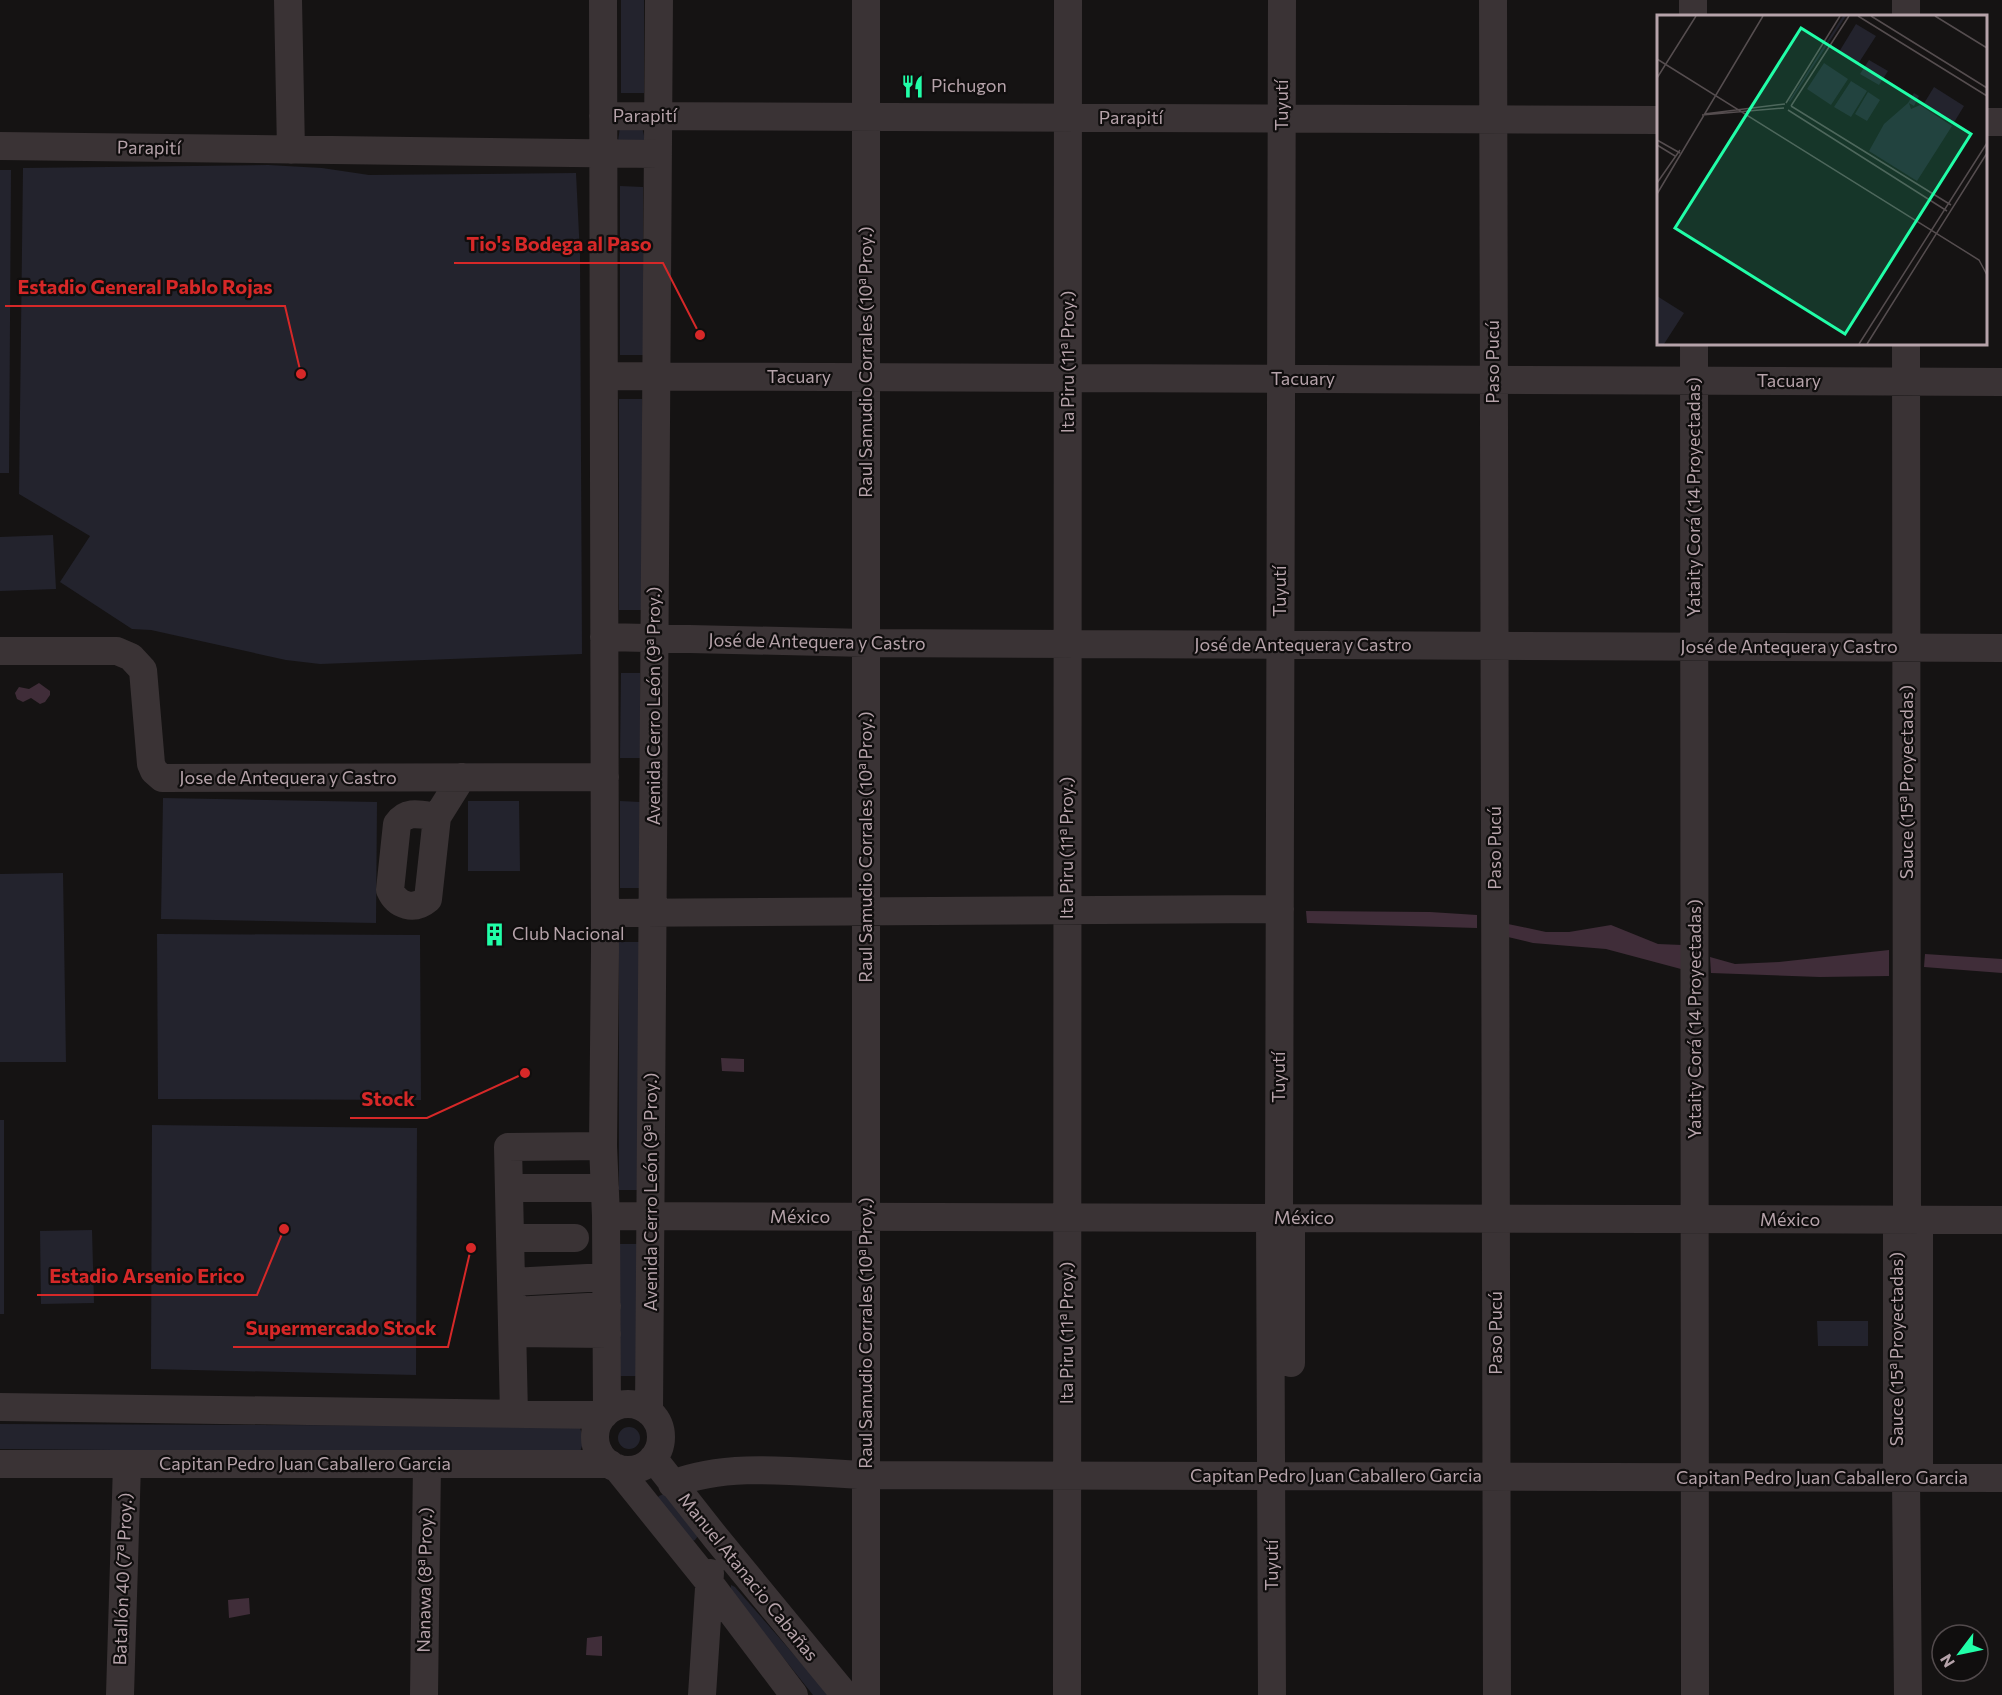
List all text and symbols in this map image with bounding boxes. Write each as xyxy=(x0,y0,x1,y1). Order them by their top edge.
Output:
inset map xyxy=(1657,15,1987,345)
restaurant icon: Pichugon xyxy=(900,73,926,99)
place label: Pichugon xyxy=(931,74,1007,96)
street label: Tuyutí xyxy=(1270,78,1292,131)
street label: Parapití xyxy=(613,104,679,126)
street label: Parapití xyxy=(1099,106,1165,128)
street label: Parapití xyxy=(117,135,183,159)
callout: Tio's Bodega al Paso xyxy=(454,225,663,263)
street label: Raul Samudio Corrales (10ª Proy.) xyxy=(854,226,876,498)
text: Tio's Bodega al Paso xyxy=(466,231,652,255)
callout: Estadio General Pablo Rojas xyxy=(5,268,285,306)
text: Estadio General Pablo Rojas xyxy=(17,274,273,298)
street label: Ita Piru (11ª Proy.) xyxy=(1056,291,1078,433)
street label: Paso Pucú xyxy=(1481,320,1503,404)
street label: Tacuary xyxy=(767,365,831,387)
street label: Tacuary xyxy=(1271,367,1335,389)
street label: Tacuary xyxy=(1757,369,1821,391)
street label: Yataity Corá (14 Proyectadas) xyxy=(1682,377,1704,617)
street label: Tuyutí xyxy=(1268,564,1290,617)
street label: Avenida Cerro León (9ª Proy.) xyxy=(642,587,664,825)
street label: José de Antequera y Castro xyxy=(708,628,926,654)
street label: José de Antequera y Castro xyxy=(1194,633,1412,655)
street label: José de Antequera y Castro xyxy=(1680,635,1898,657)
street label: Sauce (15ª Proyectadas) xyxy=(1895,685,1917,879)
street label: Raul Samudio Corrales (10ª Proy.) xyxy=(854,711,876,983)
street label: Jose de Antequera y Castro xyxy=(179,766,397,788)
street label: Ita Piru (11ª Proy.) xyxy=(1055,777,1077,919)
street label: Paso Pucú xyxy=(1483,806,1505,890)
street label: Yataity Corá (14 Proyectadas) xyxy=(1683,899,1705,1139)
building icon: Club Nacional xyxy=(481,921,507,947)
place label: Club Nacional xyxy=(512,922,625,944)
street label: Tuyutí xyxy=(1267,1050,1289,1103)
street label: Avenida Cerro León (9ª Proy.) xyxy=(639,1073,661,1311)
callout: Stock xyxy=(350,1080,427,1118)
text: Stock xyxy=(361,1086,415,1110)
street label: Raul Samudio Corrales (10ª Proy.) xyxy=(854,1197,876,1469)
street label: México xyxy=(770,1205,830,1227)
street label: México xyxy=(1274,1206,1334,1228)
street label: México xyxy=(1760,1208,1820,1230)
street label: Sauce (15ª Proyectadas) xyxy=(1885,1252,1907,1446)
callout: Estadio Arsenio Erico xyxy=(37,1257,257,1295)
street label: Ita Piru (11ª Proy.) xyxy=(1055,1262,1077,1404)
text: Estadio Arsenio Erico xyxy=(49,1263,245,1287)
street label: Paso Pucú xyxy=(1484,1291,1506,1375)
callout: Supermercado Stock xyxy=(233,1309,448,1347)
text: Supermercado Stock xyxy=(246,1315,437,1339)
street label: Capitan Pedro Juan Caballero Garcia xyxy=(159,1452,451,1474)
street label: Capitan Pedro Juan Caballero Garcia xyxy=(1190,1464,1482,1486)
street label: Capitan Pedro Juan Caballero Garcia xyxy=(1676,1466,1968,1488)
street label: Manuel Atanacio Cabañas xyxy=(674,1488,823,1665)
street label: Batallón 40 (7ª Proy.) xyxy=(108,1492,136,1666)
street label: Nanawa (8ª Proy.) xyxy=(412,1507,436,1653)
street label: Tuyutí xyxy=(1260,1538,1282,1591)
north arrow xyxy=(1930,1623,1990,1683)
text: N xyxy=(1936,1651,1958,1671)

